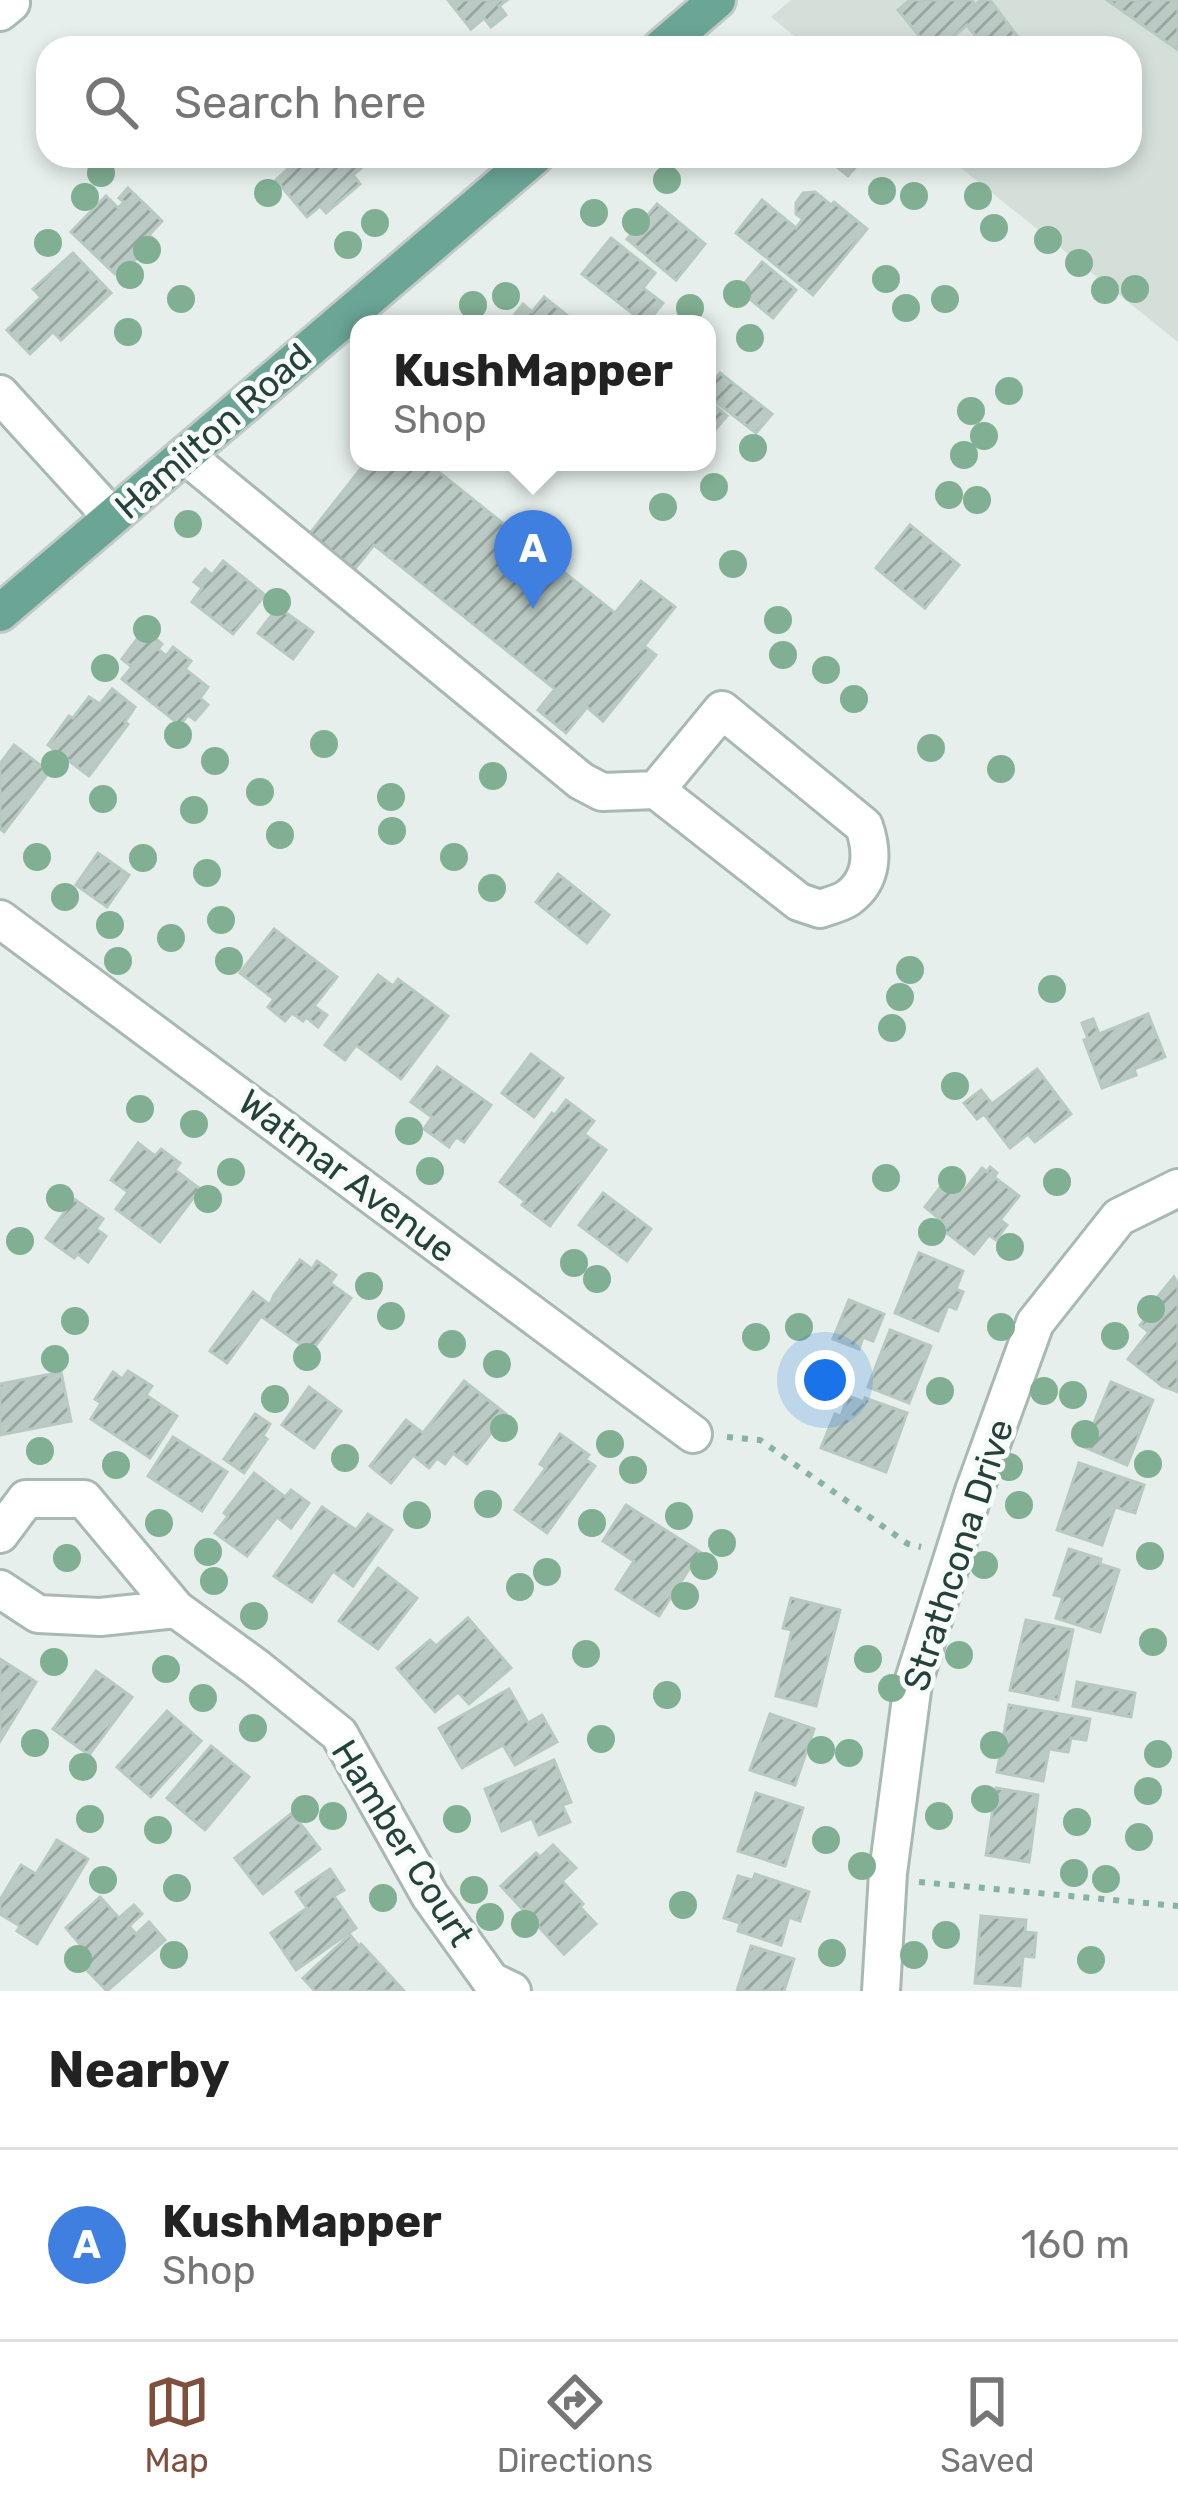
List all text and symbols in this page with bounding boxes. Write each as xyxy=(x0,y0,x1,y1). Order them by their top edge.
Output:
search box xyxy=(36,36,1142,168)
icon: search xyxy=(78,69,144,135)
text: Search here xyxy=(174,76,426,129)
popup xyxy=(350,315,716,471)
street label: Hamilton Road xyxy=(106,334,320,528)
text: KushMapper xyxy=(393,344,673,397)
text: Shop xyxy=(393,397,487,443)
pin: A xyxy=(494,510,572,609)
street label: Watmar Avenue xyxy=(230,1080,464,1272)
your location xyxy=(795,1350,855,1410)
street label: Strathcona Drive xyxy=(894,1414,1022,1696)
street label: Hamber Court xyxy=(323,1732,483,1954)
text: Nearby xyxy=(48,2039,230,2100)
text: KushMapper xyxy=(162,2195,442,2248)
text: A xyxy=(73,2222,101,2268)
text: 160 m xyxy=(1021,2222,1130,2268)
text: Shop xyxy=(162,2248,256,2294)
tab: Map xyxy=(144,2369,210,2480)
tab: Directions xyxy=(497,2369,653,2480)
tab: Saved xyxy=(940,2369,1034,2480)

